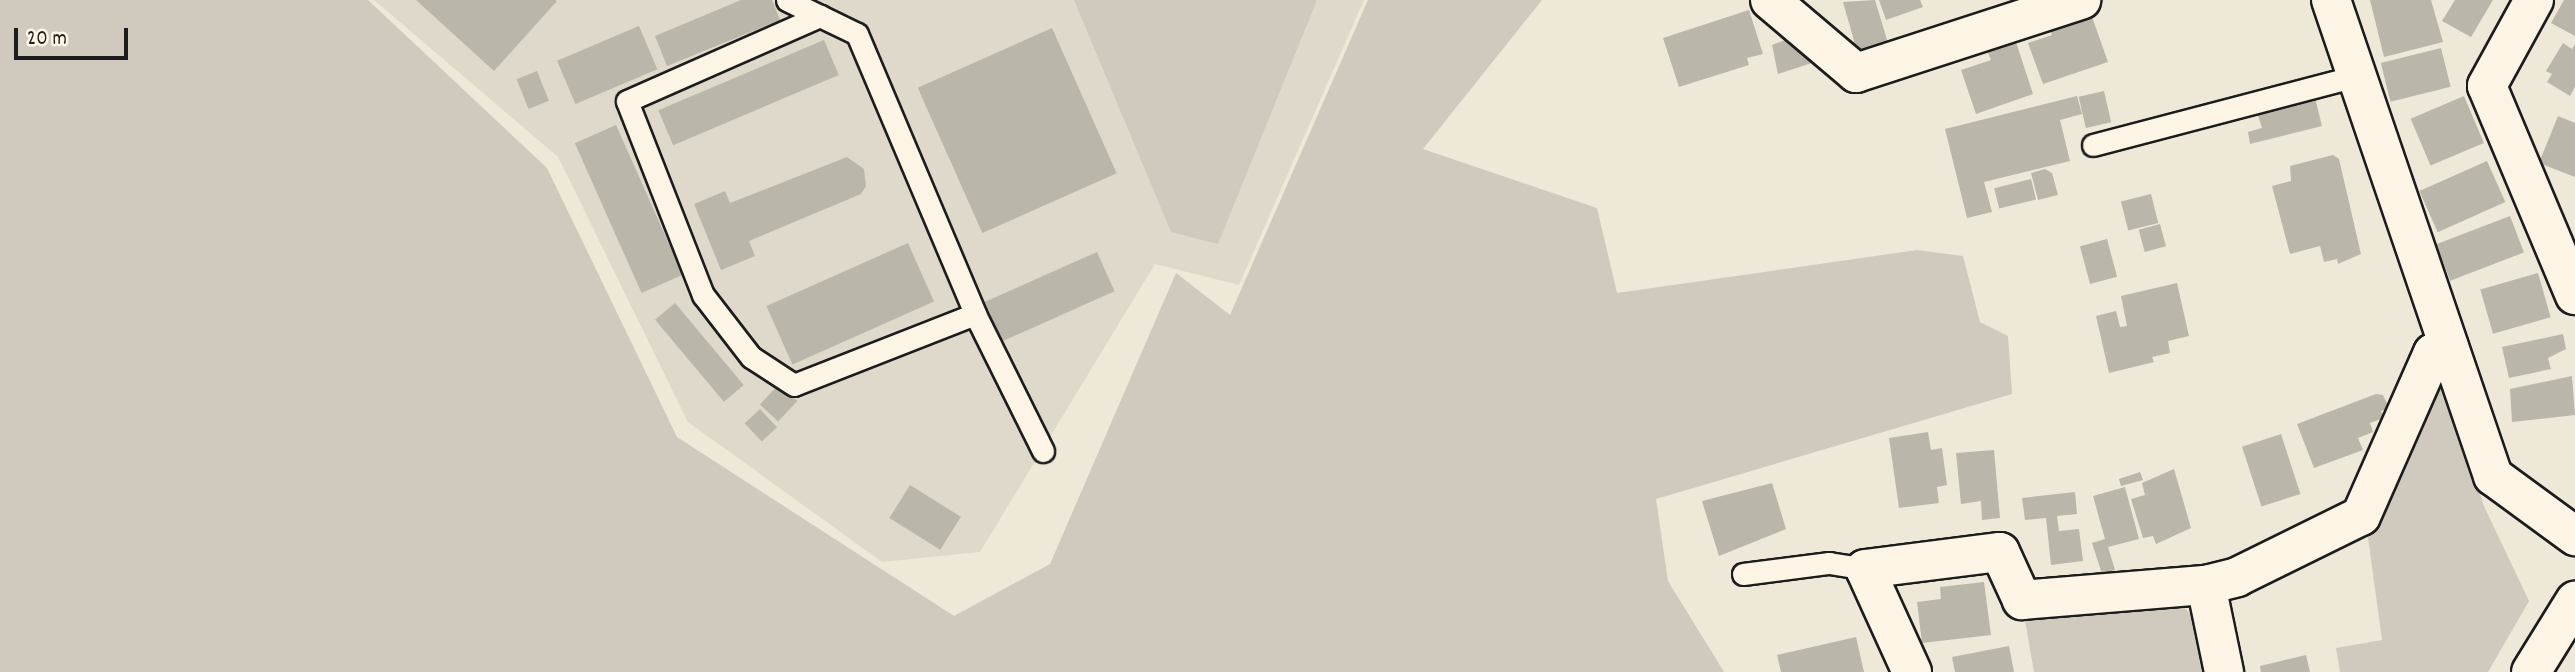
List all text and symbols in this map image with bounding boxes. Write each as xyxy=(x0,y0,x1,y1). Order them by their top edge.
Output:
scale bar xyxy=(18,14,131,58)
text: 20 m xyxy=(27,25,67,55)

